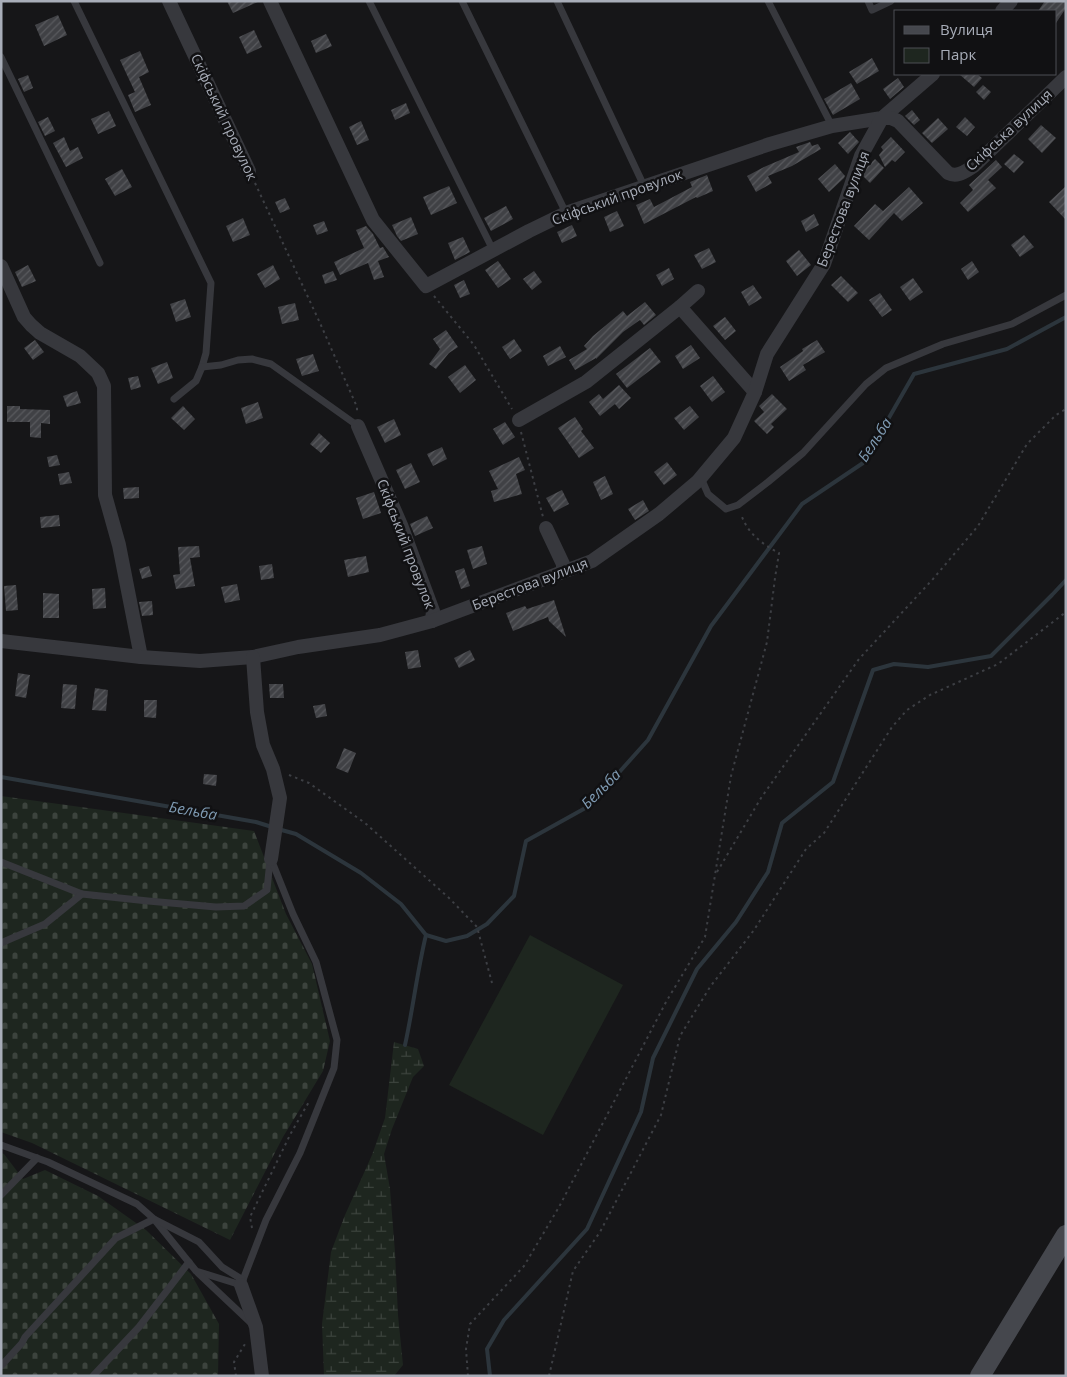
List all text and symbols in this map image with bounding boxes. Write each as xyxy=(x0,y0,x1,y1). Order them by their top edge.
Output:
legend xyxy=(894,10,1057,75)
text: Вулиця xyxy=(940,19,993,39)
text: Парк xyxy=(940,44,976,64)
street label: Скіфський провулок xyxy=(187,50,262,184)
street label: Скіфська вулиця xyxy=(961,85,1056,175)
street label: Берестова вулиця xyxy=(812,148,873,269)
street label: Скіфський провулок xyxy=(549,164,685,229)
water label: Бельба xyxy=(853,413,896,465)
street label: Скіфський провулок xyxy=(373,476,440,612)
street label: Берестова вулиця xyxy=(469,553,590,614)
water label: Бельба xyxy=(576,764,625,813)
water label: Бельба xyxy=(168,796,219,824)

